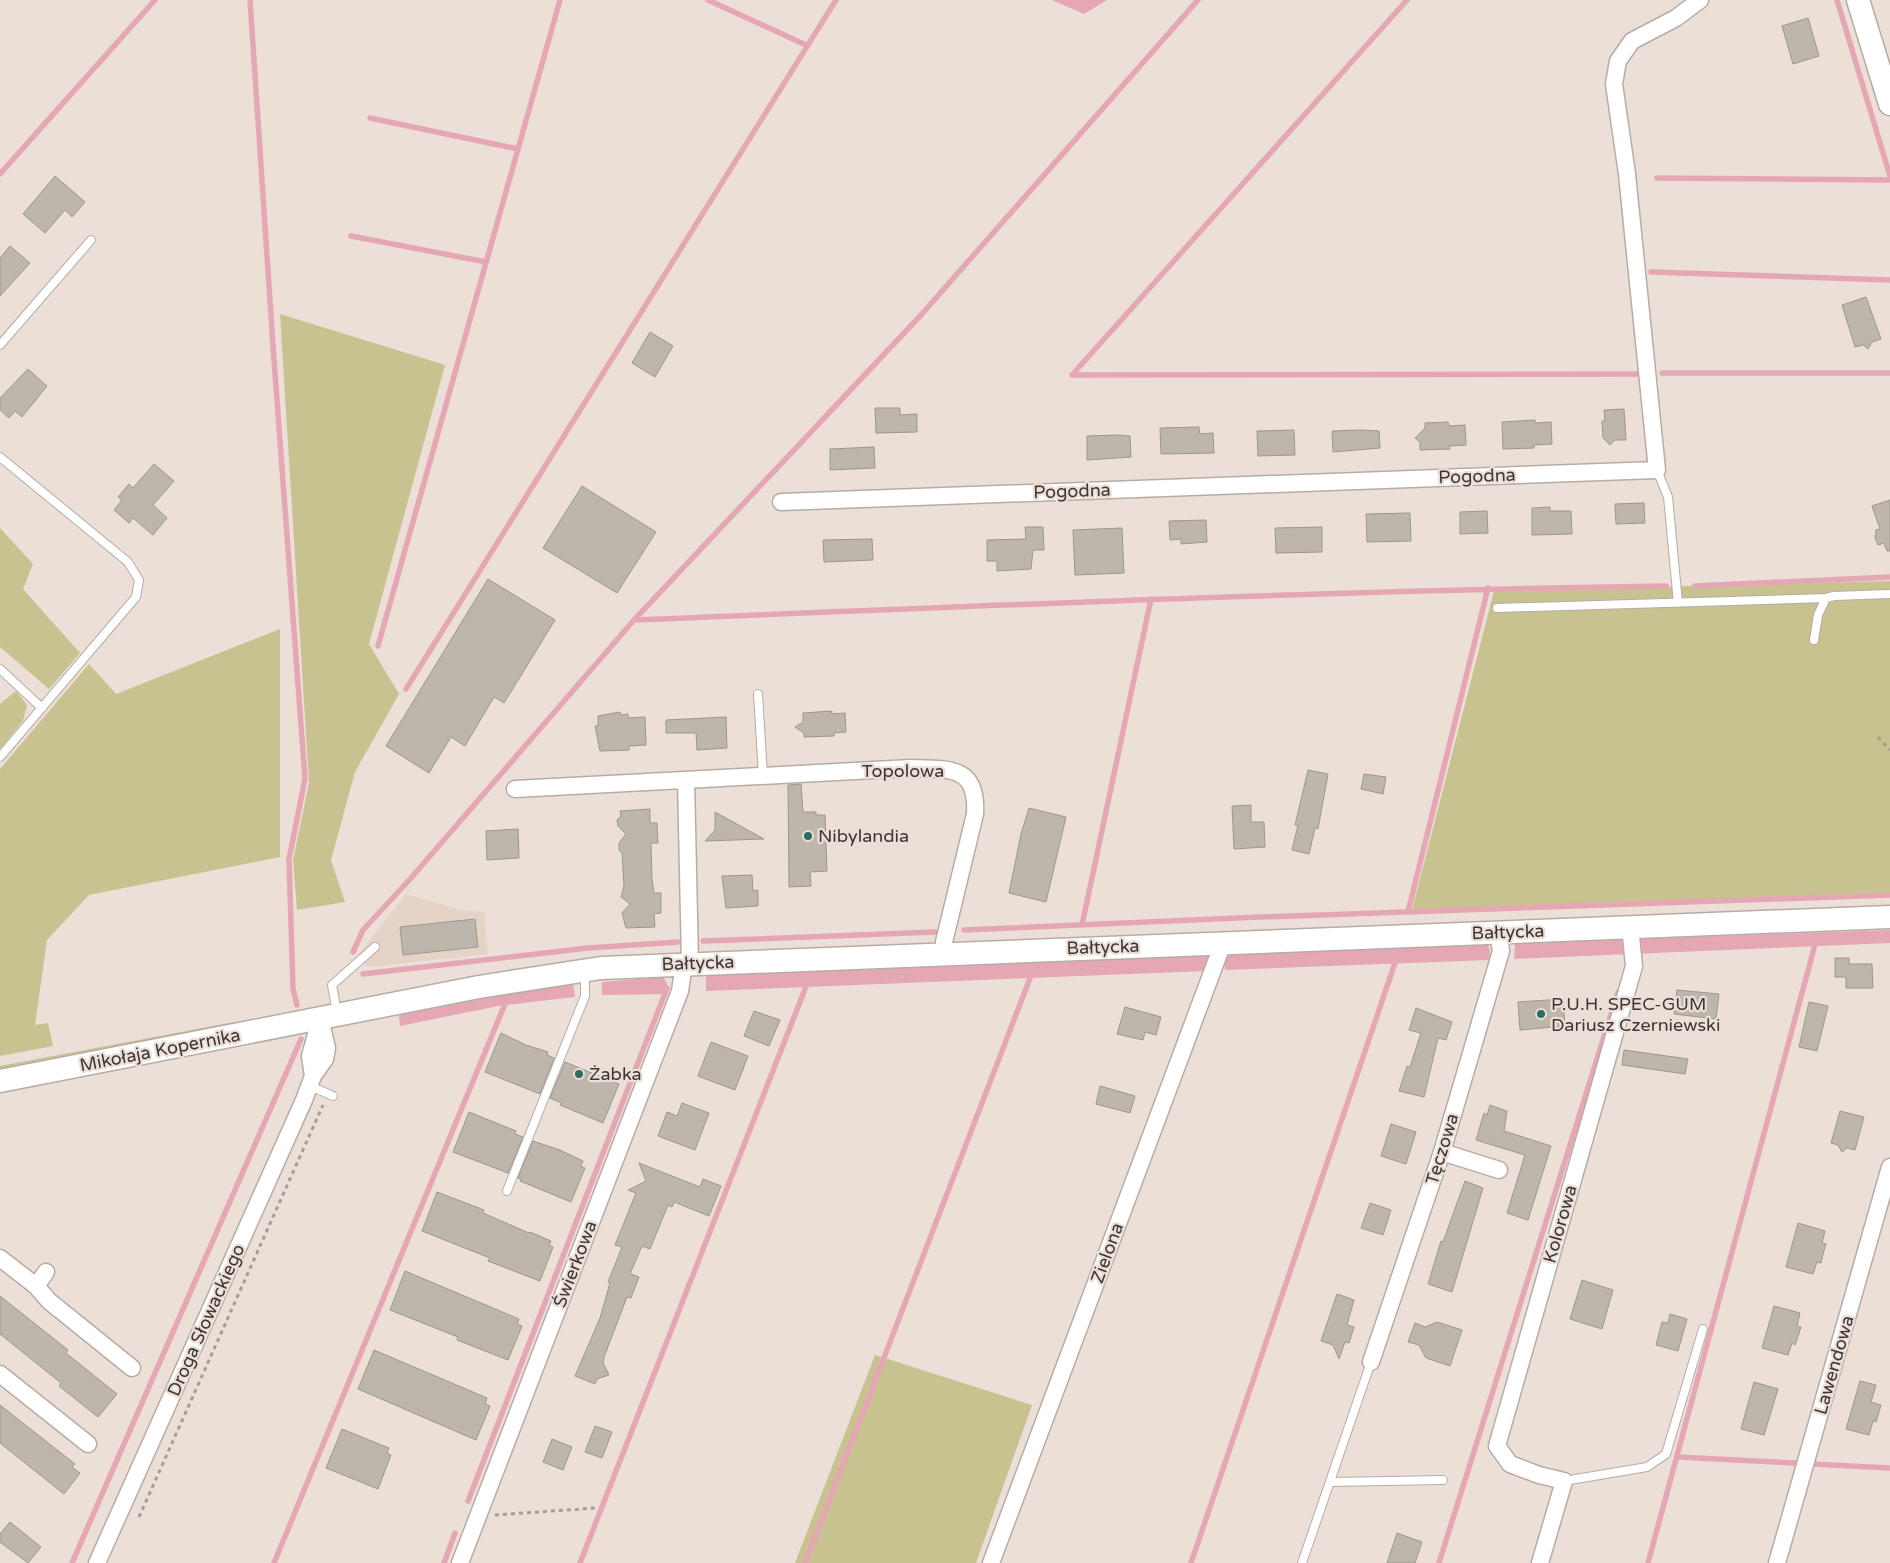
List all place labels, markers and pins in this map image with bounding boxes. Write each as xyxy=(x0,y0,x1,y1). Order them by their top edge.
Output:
place label: Nibylandia xyxy=(818,825,909,847)
marker: Nibylandia xyxy=(802,830,814,842)
place label: P.U.H. SPEC-GUM Dariusz Czerniewski xyxy=(1551,993,1720,1036)
marker: P.U.H. SPEC-GUM Dariusz Czerniewski xyxy=(1535,1008,1547,1020)
place label: Żabka xyxy=(589,1063,642,1085)
marker: Żabka xyxy=(573,1068,585,1080)

